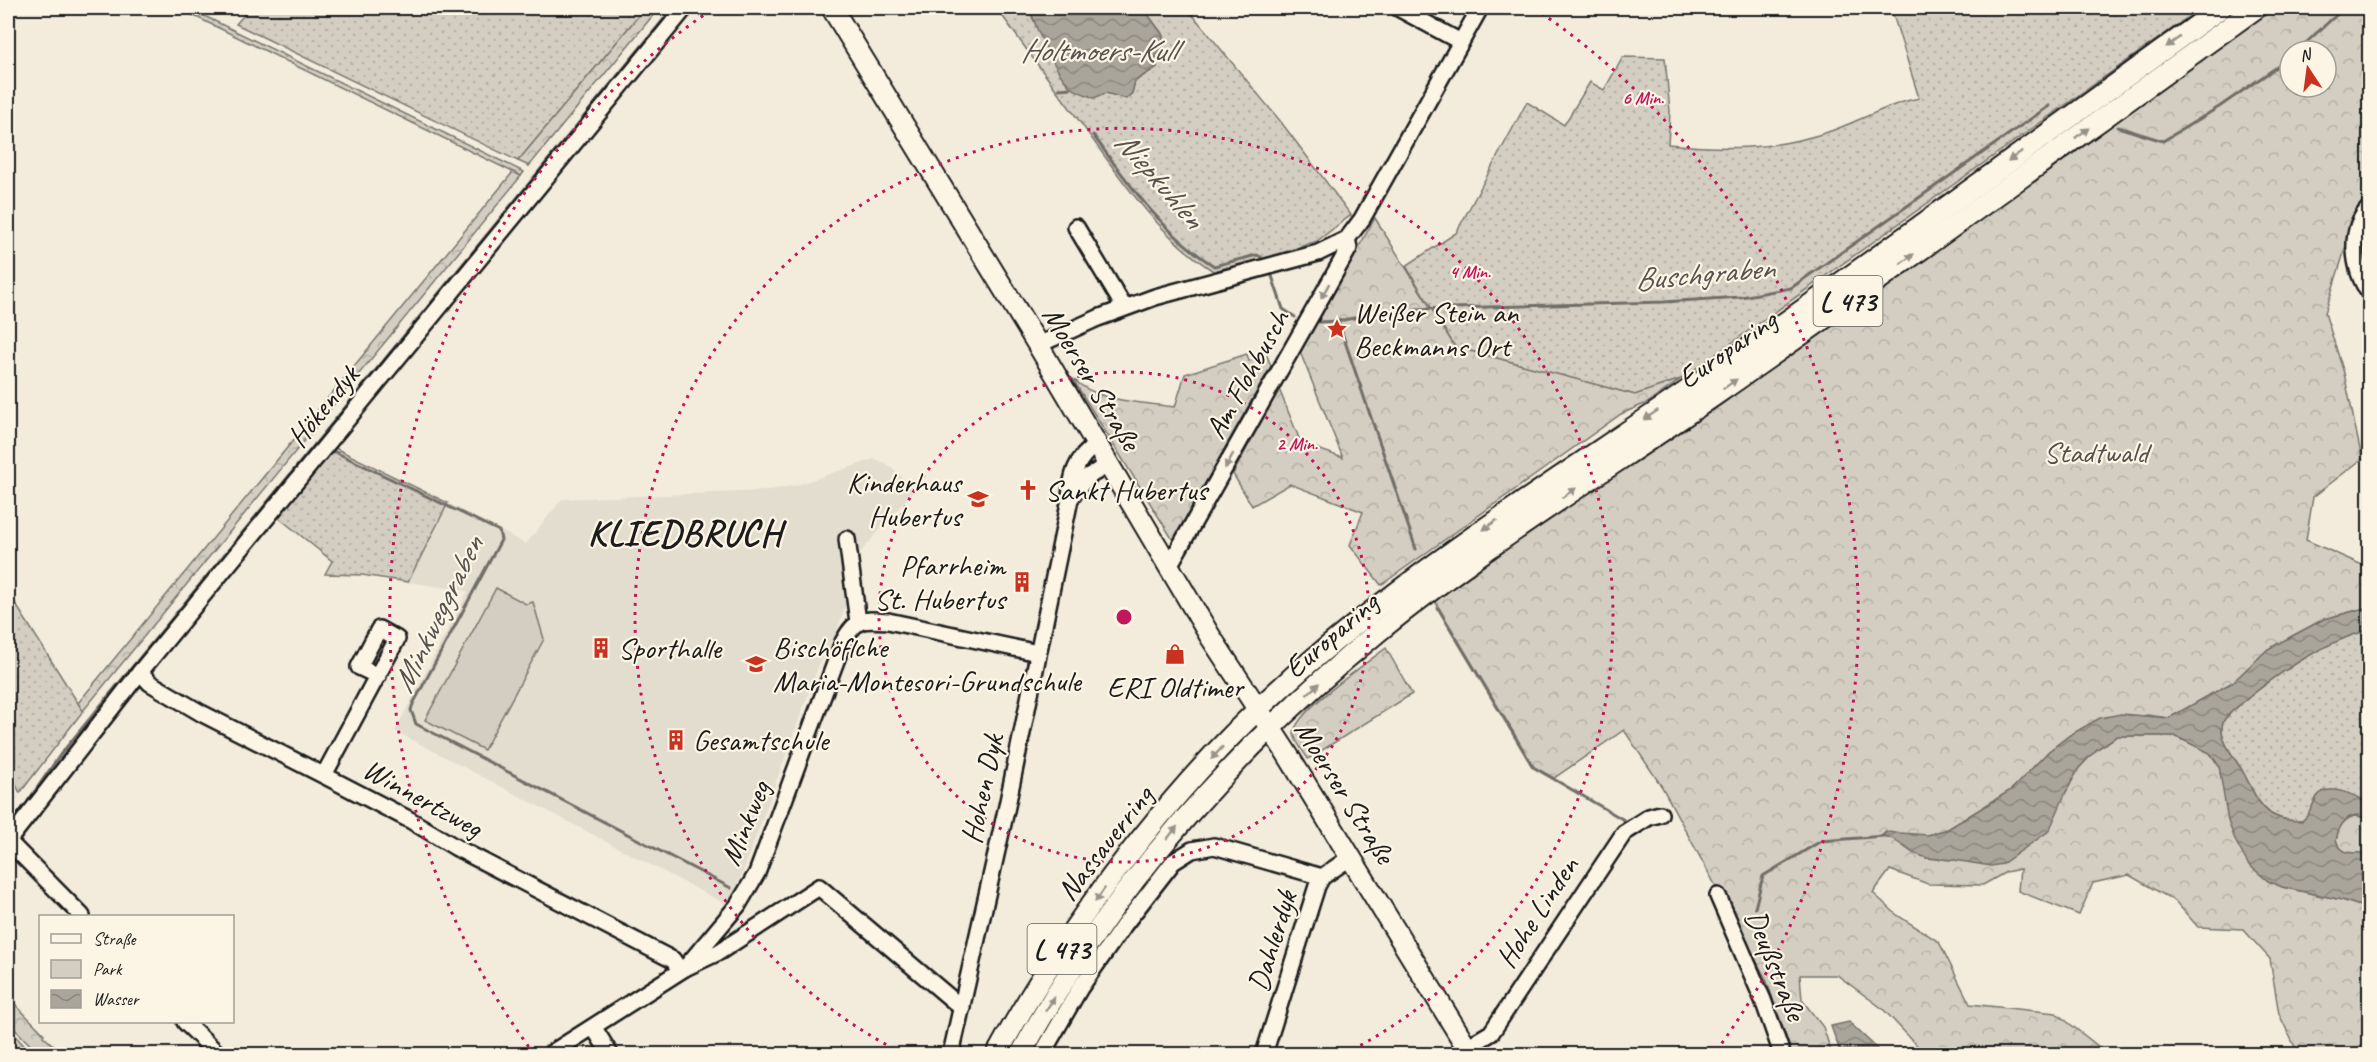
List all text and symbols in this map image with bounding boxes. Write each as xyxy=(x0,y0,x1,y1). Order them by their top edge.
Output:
water label: Holtmoers-Kull xyxy=(1021,30,1186,71)
one-way arrow xyxy=(2166,36,2182,48)
north arrow xyxy=(2278,39,2338,99)
text: N xyxy=(2298,44,2315,66)
text: 6 Min. xyxy=(1622,87,1664,109)
water label: Niepkuhlen xyxy=(1106,122,1215,239)
one-way arrow xyxy=(2073,127,2089,139)
one-way arrow xyxy=(2008,150,2023,162)
water label: Buschgraben xyxy=(1633,247,1778,300)
one-way arrow xyxy=(1899,254,1914,266)
text: 4 Min. xyxy=(1449,261,1491,283)
road number: L 473 xyxy=(1814,276,1882,326)
one-way arrow xyxy=(1320,283,1330,300)
place label: Weißer Stein an Beckmanns Ort xyxy=(1354,293,1520,365)
street label: Moerser Straße xyxy=(1034,299,1151,459)
street label: Europaring xyxy=(1670,300,1786,397)
street label: Am Flohbusch xyxy=(1196,301,1299,445)
place icon: Weißer Stein an Beckmanns Ort xyxy=(1325,317,1349,341)
street label: Hökendyk xyxy=(278,356,369,455)
one-way arrow xyxy=(1722,378,1738,390)
one-way arrow xyxy=(1643,409,1659,420)
text: 2 Min. xyxy=(1276,433,1318,455)
park label: Stadtwald xyxy=(2044,433,2152,471)
one-way arrow xyxy=(1224,453,1234,470)
place label: Kinderhaus Hubertus xyxy=(847,463,964,535)
place label: Sankt Hubertus xyxy=(1045,471,1210,509)
church icon: Sankt Hubertus xyxy=(1016,478,1040,502)
school or university icon: Kinderhaus Hubertus xyxy=(966,487,990,511)
one-way arrow xyxy=(1560,487,1576,499)
district label: KLIEDBRUCH xyxy=(588,510,787,556)
one-way arrow xyxy=(1482,519,1498,531)
water label: Minkweggraben xyxy=(382,527,494,699)
place label: Pfarrheim St. Hubertus xyxy=(874,546,1008,618)
building icon: Pfarrheim St. Hubertus xyxy=(1010,570,1034,594)
street label: Europaring xyxy=(1276,582,1388,686)
centre of rings xyxy=(1114,607,1134,627)
place label: Bischöflche Maria-Montesori-Grundschule xyxy=(773,628,1083,700)
place label: Sporthalle xyxy=(618,629,723,667)
building icon: Sporthalle xyxy=(589,636,613,660)
shop icon: ERI Oldtimer xyxy=(1163,642,1187,666)
school or university icon: Bischöflche Maria-Montesori-Grundschule xyxy=(744,652,768,676)
place label: ERI Oldtimer xyxy=(1107,668,1245,706)
one-way arrow xyxy=(1305,682,1319,696)
street label: Moerser Straße xyxy=(1286,713,1405,872)
place label: Gesamtschule xyxy=(693,721,830,759)
building icon: Gesamtschule xyxy=(664,728,688,752)
street label: Hohen Dyk xyxy=(952,729,1012,847)
one-way arrow xyxy=(1210,746,1224,761)
street label: Winnertzweg xyxy=(357,750,491,847)
street label: Minkweg xyxy=(711,774,780,871)
street label: Nassauerring xyxy=(1048,776,1163,908)
one-way arrow xyxy=(1165,825,1178,841)
street label: Hohe Linden xyxy=(1487,848,1588,975)
street label: Dahlerdyk xyxy=(1239,884,1306,996)
one-way arrow xyxy=(1094,887,1106,903)
street label: Deußstraße xyxy=(1737,904,1816,1028)
legend xyxy=(39,915,234,1023)
road number: L 473 xyxy=(1028,924,1096,974)
text: Straße xyxy=(93,928,137,950)
text: Park xyxy=(93,958,123,980)
text: Wasser xyxy=(93,988,140,1010)
one-way arrow xyxy=(1044,996,1055,1012)

